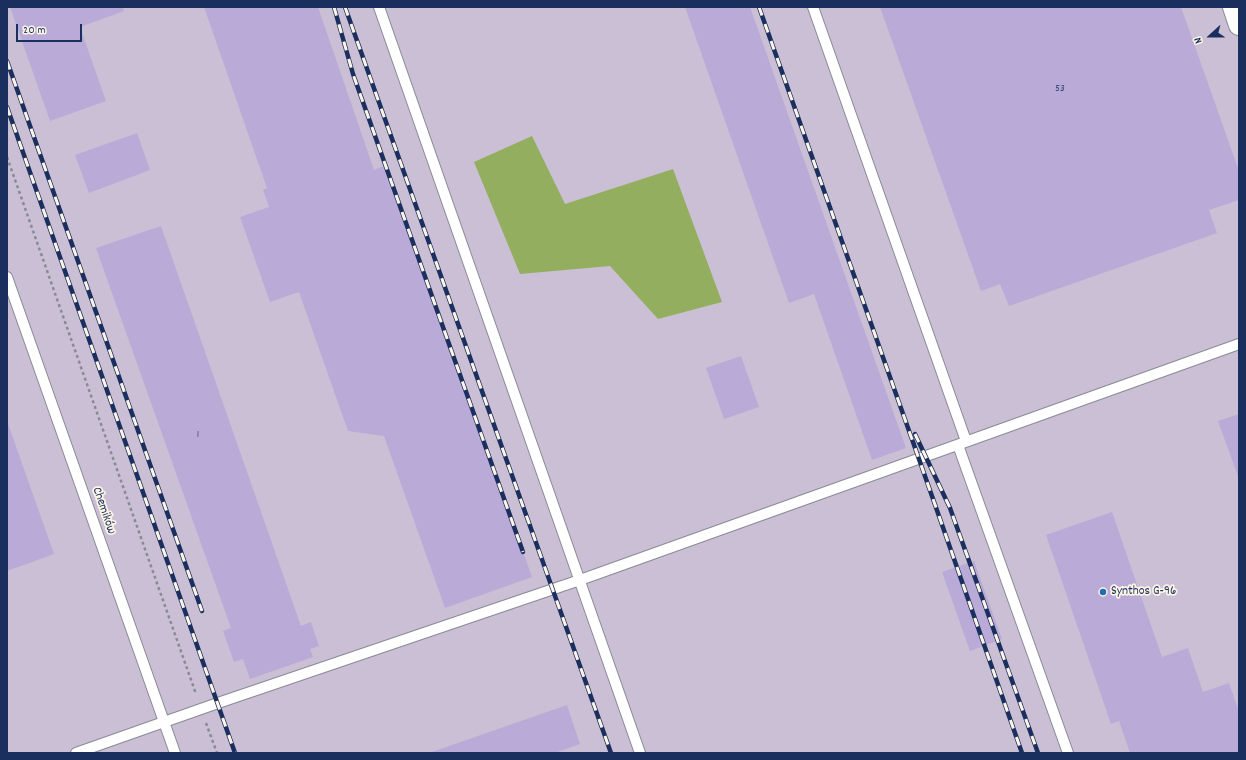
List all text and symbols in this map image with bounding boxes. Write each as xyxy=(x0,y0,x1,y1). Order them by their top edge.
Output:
scale bar xyxy=(18,16,84,42)
north arrow xyxy=(1190,16,1230,56)
text: 20 m xyxy=(23,22,46,39)
text: N xyxy=(1190,35,1207,46)
house number: 53 xyxy=(1055,82,1065,96)
house number: 1 xyxy=(197,428,199,442)
street label: Chemików xyxy=(88,485,118,537)
place label: Synthos G-96 xyxy=(1111,584,1176,600)
marker: Synthos G-96 xyxy=(1098,587,1108,597)

